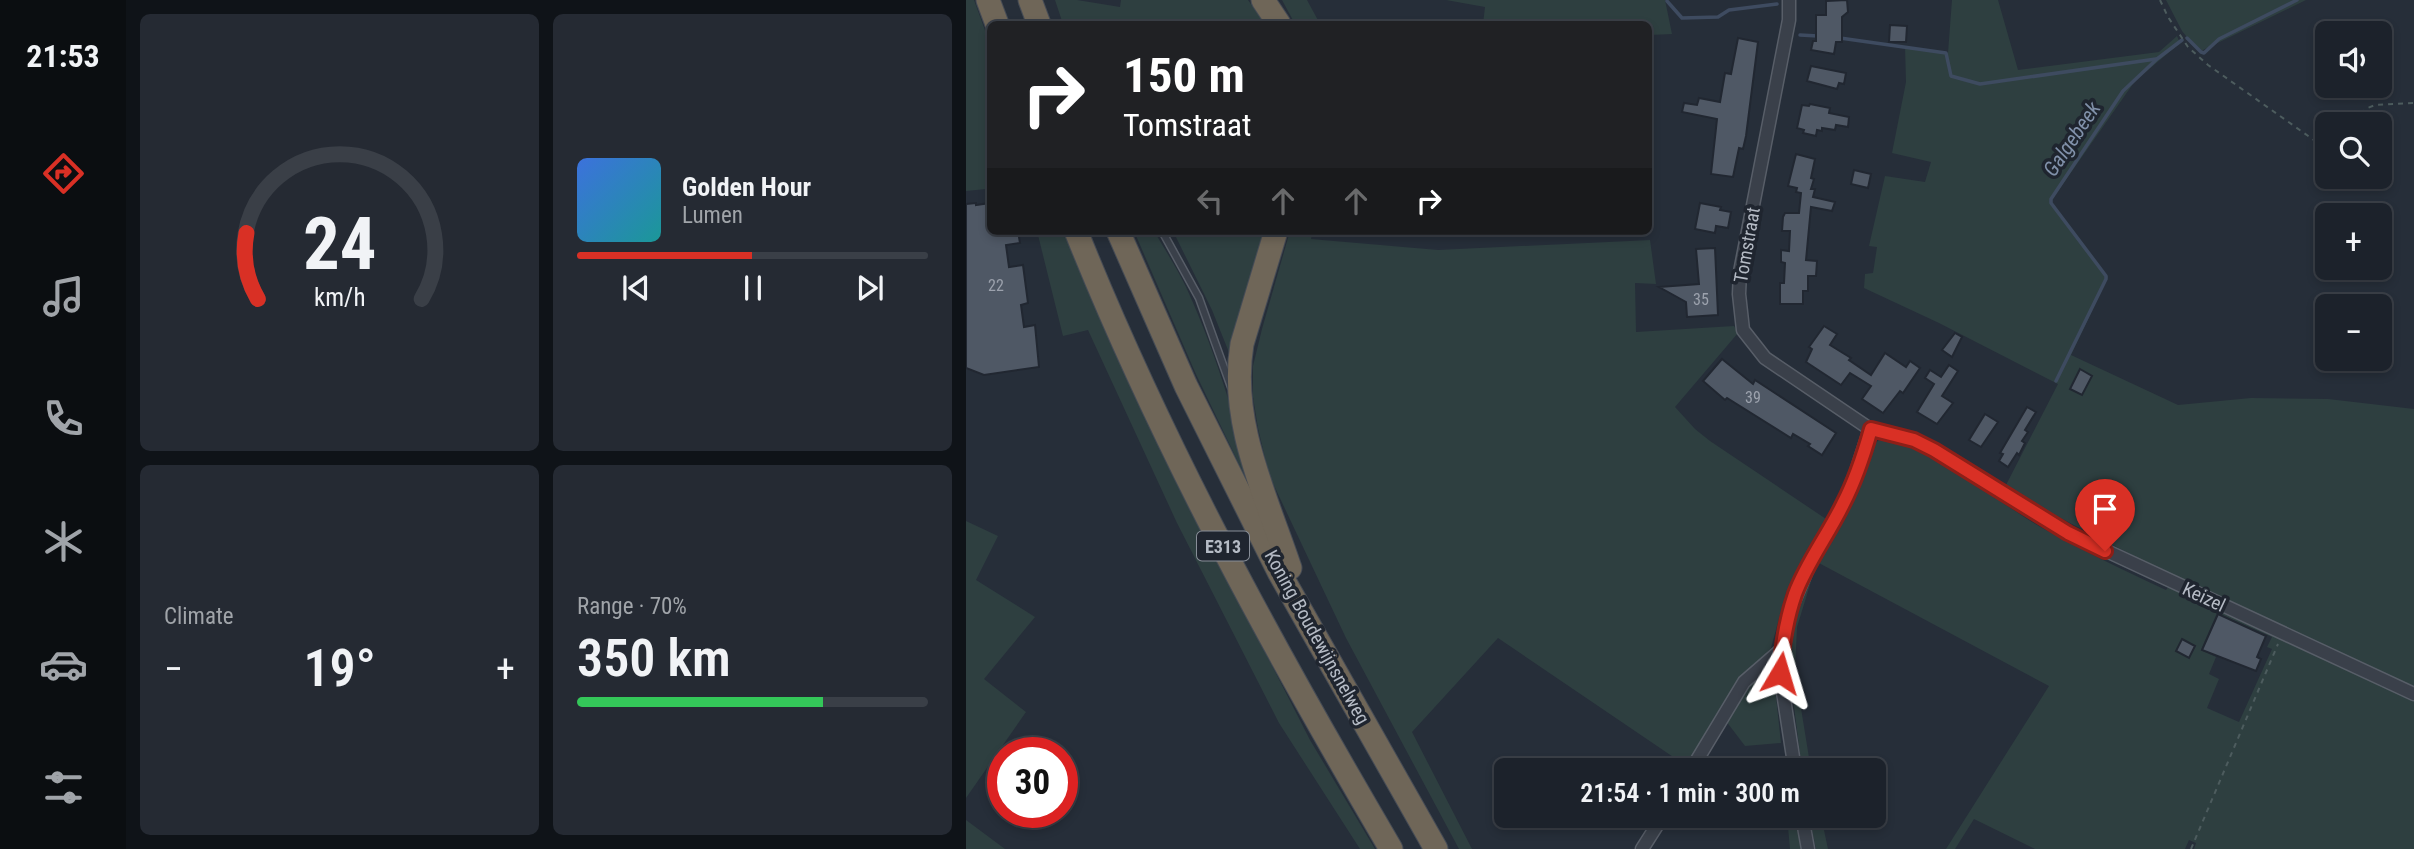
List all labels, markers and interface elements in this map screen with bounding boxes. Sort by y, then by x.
map controls [2315,21,2392,371]
button: sound [2315,21,2392,98]
text: 21:53 [26,37,100,75]
text: 150 m [1123,47,1245,104]
icon: right [1008,49,1099,140]
water label: Galgebeek [2038,97,2106,181]
text: Tomstraat [1123,106,1252,144]
button: search [2315,112,2392,189]
icon: directions [39,149,88,198]
text: Golden Hour [682,172,811,202]
icon: left [1191,182,1229,220]
icon: ahead [1264,182,1302,220]
icon: ahead [1337,182,1375,220]
icon: right [1410,182,1448,220]
text: 24 [303,201,376,287]
text: Lumen [682,202,743,229]
button: + [2315,203,2392,280]
street label: Tomstraat [1729,205,1765,285]
icon: previous [617,269,655,307]
icon: pause [734,269,772,307]
icon: next [851,269,889,307]
icon: music [39,272,88,321]
house number: 22 [988,276,1004,295]
text: km/h [314,283,365,312]
house number: 35 [1693,290,1709,309]
button: − [2315,294,2392,371]
house number: 39 [1745,388,1761,407]
icon: phone [39,394,88,443]
pin [2075,479,2135,551]
icon: arrive [2086,490,2124,528]
icon: climate [39,517,88,566]
road number: E313 [1197,532,1249,560]
street label: Koning Boudewijnsnelweg [1260,546,1374,728]
street label: Keizel [2179,577,2229,617]
text: Range · 70% [577,593,687,620]
text: Climate [164,603,234,630]
text: 350 km [577,628,731,689]
position arrow [1743,636,1817,710]
text: 19° [303,638,376,699]
icon: car [39,640,88,689]
text: − [164,647,183,691]
text: + [496,647,515,691]
speed limit sign: 30 [987,737,1078,828]
icon: filters [39,763,88,812]
text: 21:54 · 1 min · 300 m [1580,778,1800,808]

